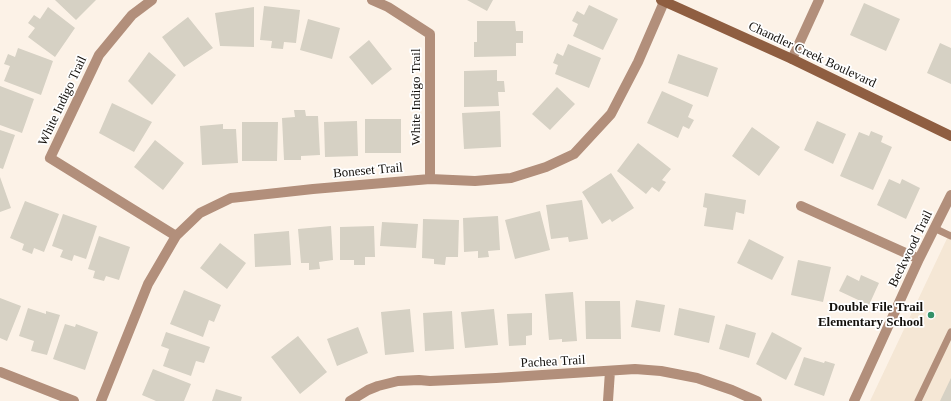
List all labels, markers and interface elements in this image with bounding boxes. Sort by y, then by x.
street label: Chandler Creek Boulevard [746,18,878,92]
street label: White Indigo Trail [409,48,425,146]
street label: White Indigo Trail [35,54,91,148]
street label: Boneset Trail [332,160,404,182]
street label: Beckwood Trail [886,208,936,290]
place label: Double File Trail Elementary School [818,300,923,331]
marker: Double File Trail Elementary School [926,310,936,320]
street label: Pachea Trail [520,353,586,371]

